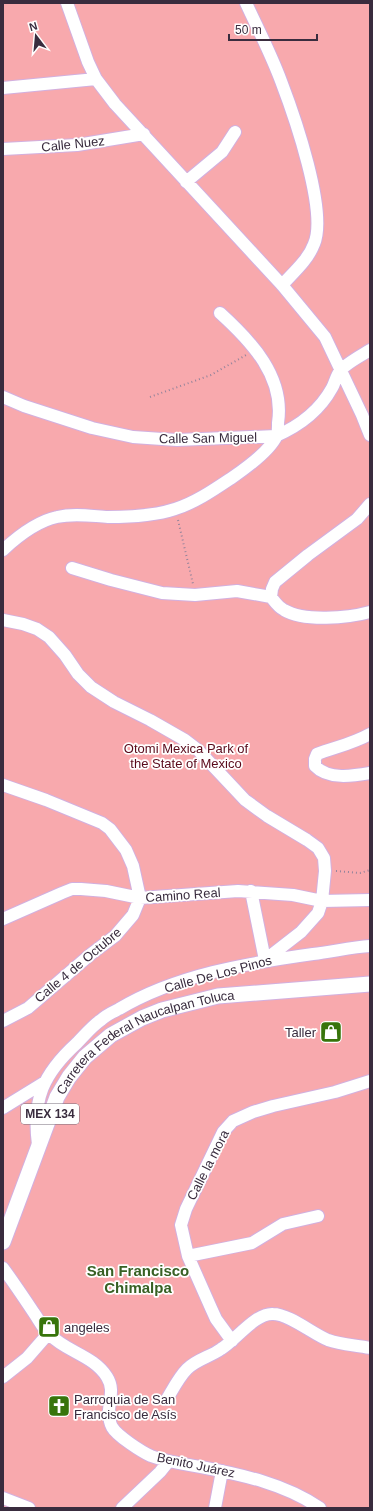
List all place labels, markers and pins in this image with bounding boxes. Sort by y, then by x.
shop icon: Taller [318,1019,344,1045]
place label: Taller [285,1025,317,1040]
shop icon: angeles [36,1314,62,1340]
place label: angeles [64,1320,110,1335]
place label: Parroquia de San Francisco de Asís [74,1392,177,1422]
church icon: Parroquia de San Francisco de Asís [46,1393,72,1419]

